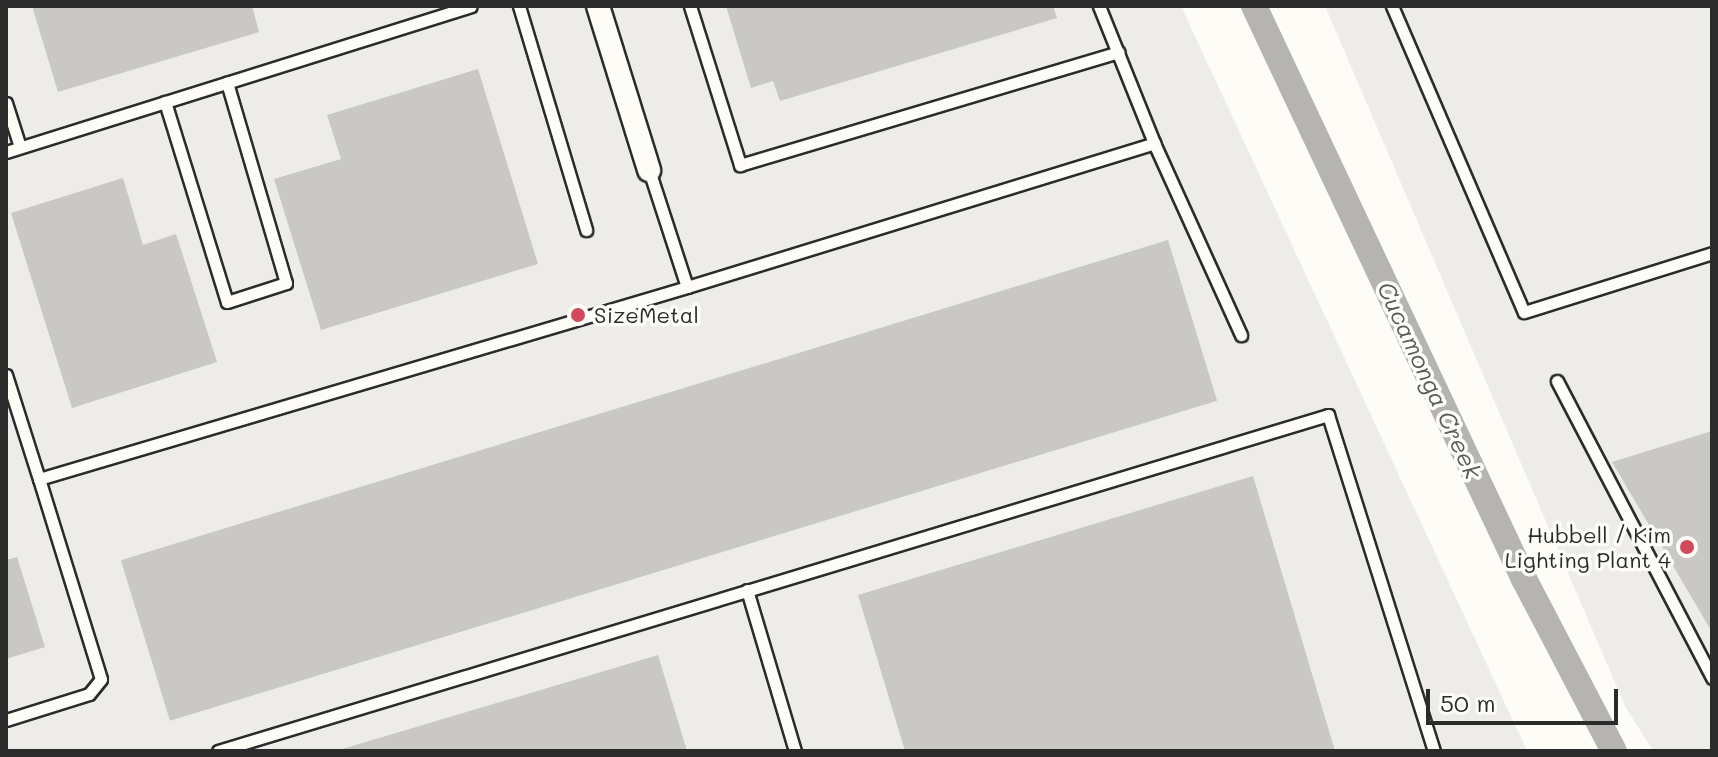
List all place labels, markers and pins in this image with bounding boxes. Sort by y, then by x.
place label: SizeMetal [594,302,699,328]
marker: SizeMetal [569,306,587,324]
place label: Hubbell / Kim Lighting Plant 4 [1505,521,1671,572]
marker: Hubbell / Kim Lighting Plant 4 [1678,538,1696,556]

